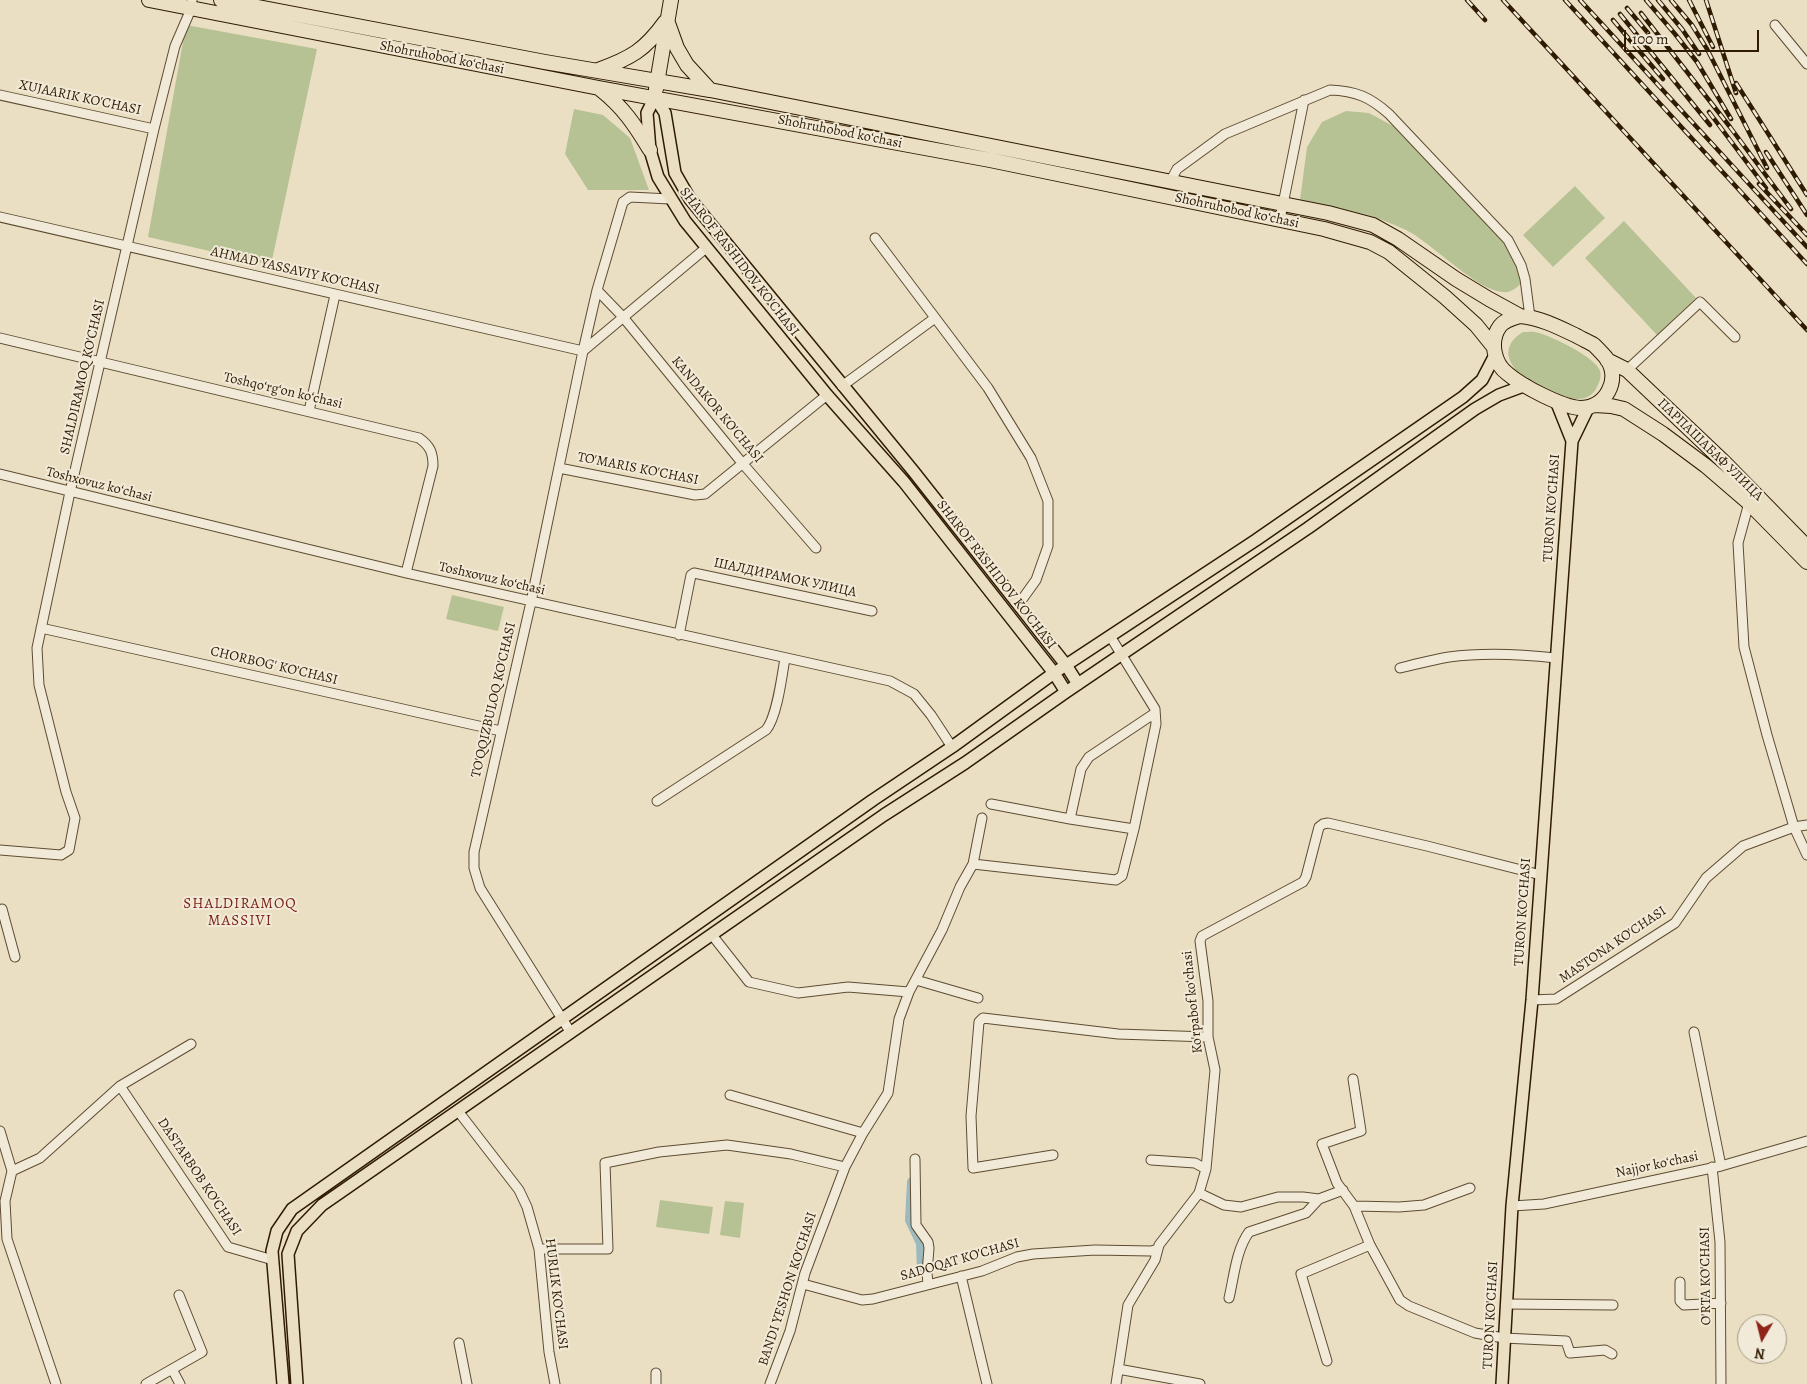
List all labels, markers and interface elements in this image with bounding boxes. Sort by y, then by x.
scale bar [1627,20,1762,52]
text: 100 m [1632,29,1669,49]
street label: Shohruhobod koʻchasi [378,38,506,78]
street label: XUJAARIK KO'CHASI [17,77,143,119]
street label: Shohruhobod koʻchasi [776,112,904,152]
street label: SHAROF RASHIDOV KO'CHASI [676,184,802,340]
street label: Shohruhobod koʻchasi [1173,190,1301,232]
street label: AHMAD YASSAVIY KO'CHASI [209,243,381,299]
street label: SHALDIRAMOQ KO'CHASI [57,298,109,456]
street label: KANDAKOR KO'CHASI [667,353,767,467]
street label: Toshqoʻrgʻon koʻchasi [222,369,344,413]
street label: ПАРПАШАБАФ УЛИЦА [1654,395,1766,505]
street label: TO'MARIS KO'CHASI [576,449,700,489]
street label: TURON KO'CHASI [1540,453,1564,563]
street label: Toshxovuz koʻchasi [44,464,154,506]
street label: SHAROF RASHIDOV KO'CHASI [933,497,1059,653]
street label: ШАЛДИРАМОК УЛИЦА [712,555,858,601]
street label: Toshxovuz koʻchasi [437,559,547,599]
street label: TO'QQIZBULOQ KO'CHASI [468,621,520,779]
street label: CHORBOG' KO'CHASI [209,643,339,689]
street label: TURON KO'CHASI [1511,857,1535,967]
district label: SHALDIRAMOQ MASSIVI [182,895,298,930]
street label: MASTONA KO'CHASI [1556,903,1670,987]
street label: Ko'rpabof koʻchasi [1179,950,1207,1054]
street label: DASTARBOB KO'CHASI [153,1115,245,1239]
street label: Najjor koʻchasi [1614,1148,1700,1182]
street label: BANDI YESHON KO'CHASI [755,1210,821,1368]
street label: O'RTA KO'CHASI [1697,1227,1715,1325]
street label: SADOQAT KO'CHASI [899,1235,1021,1285]
street label: HURLIK KO'CHASI [541,1237,571,1351]
street label: TURON KO'CHASI [1480,1261,1502,1369]
north arrow [1737,1314,1787,1364]
text: N [1754,1343,1766,1363]

